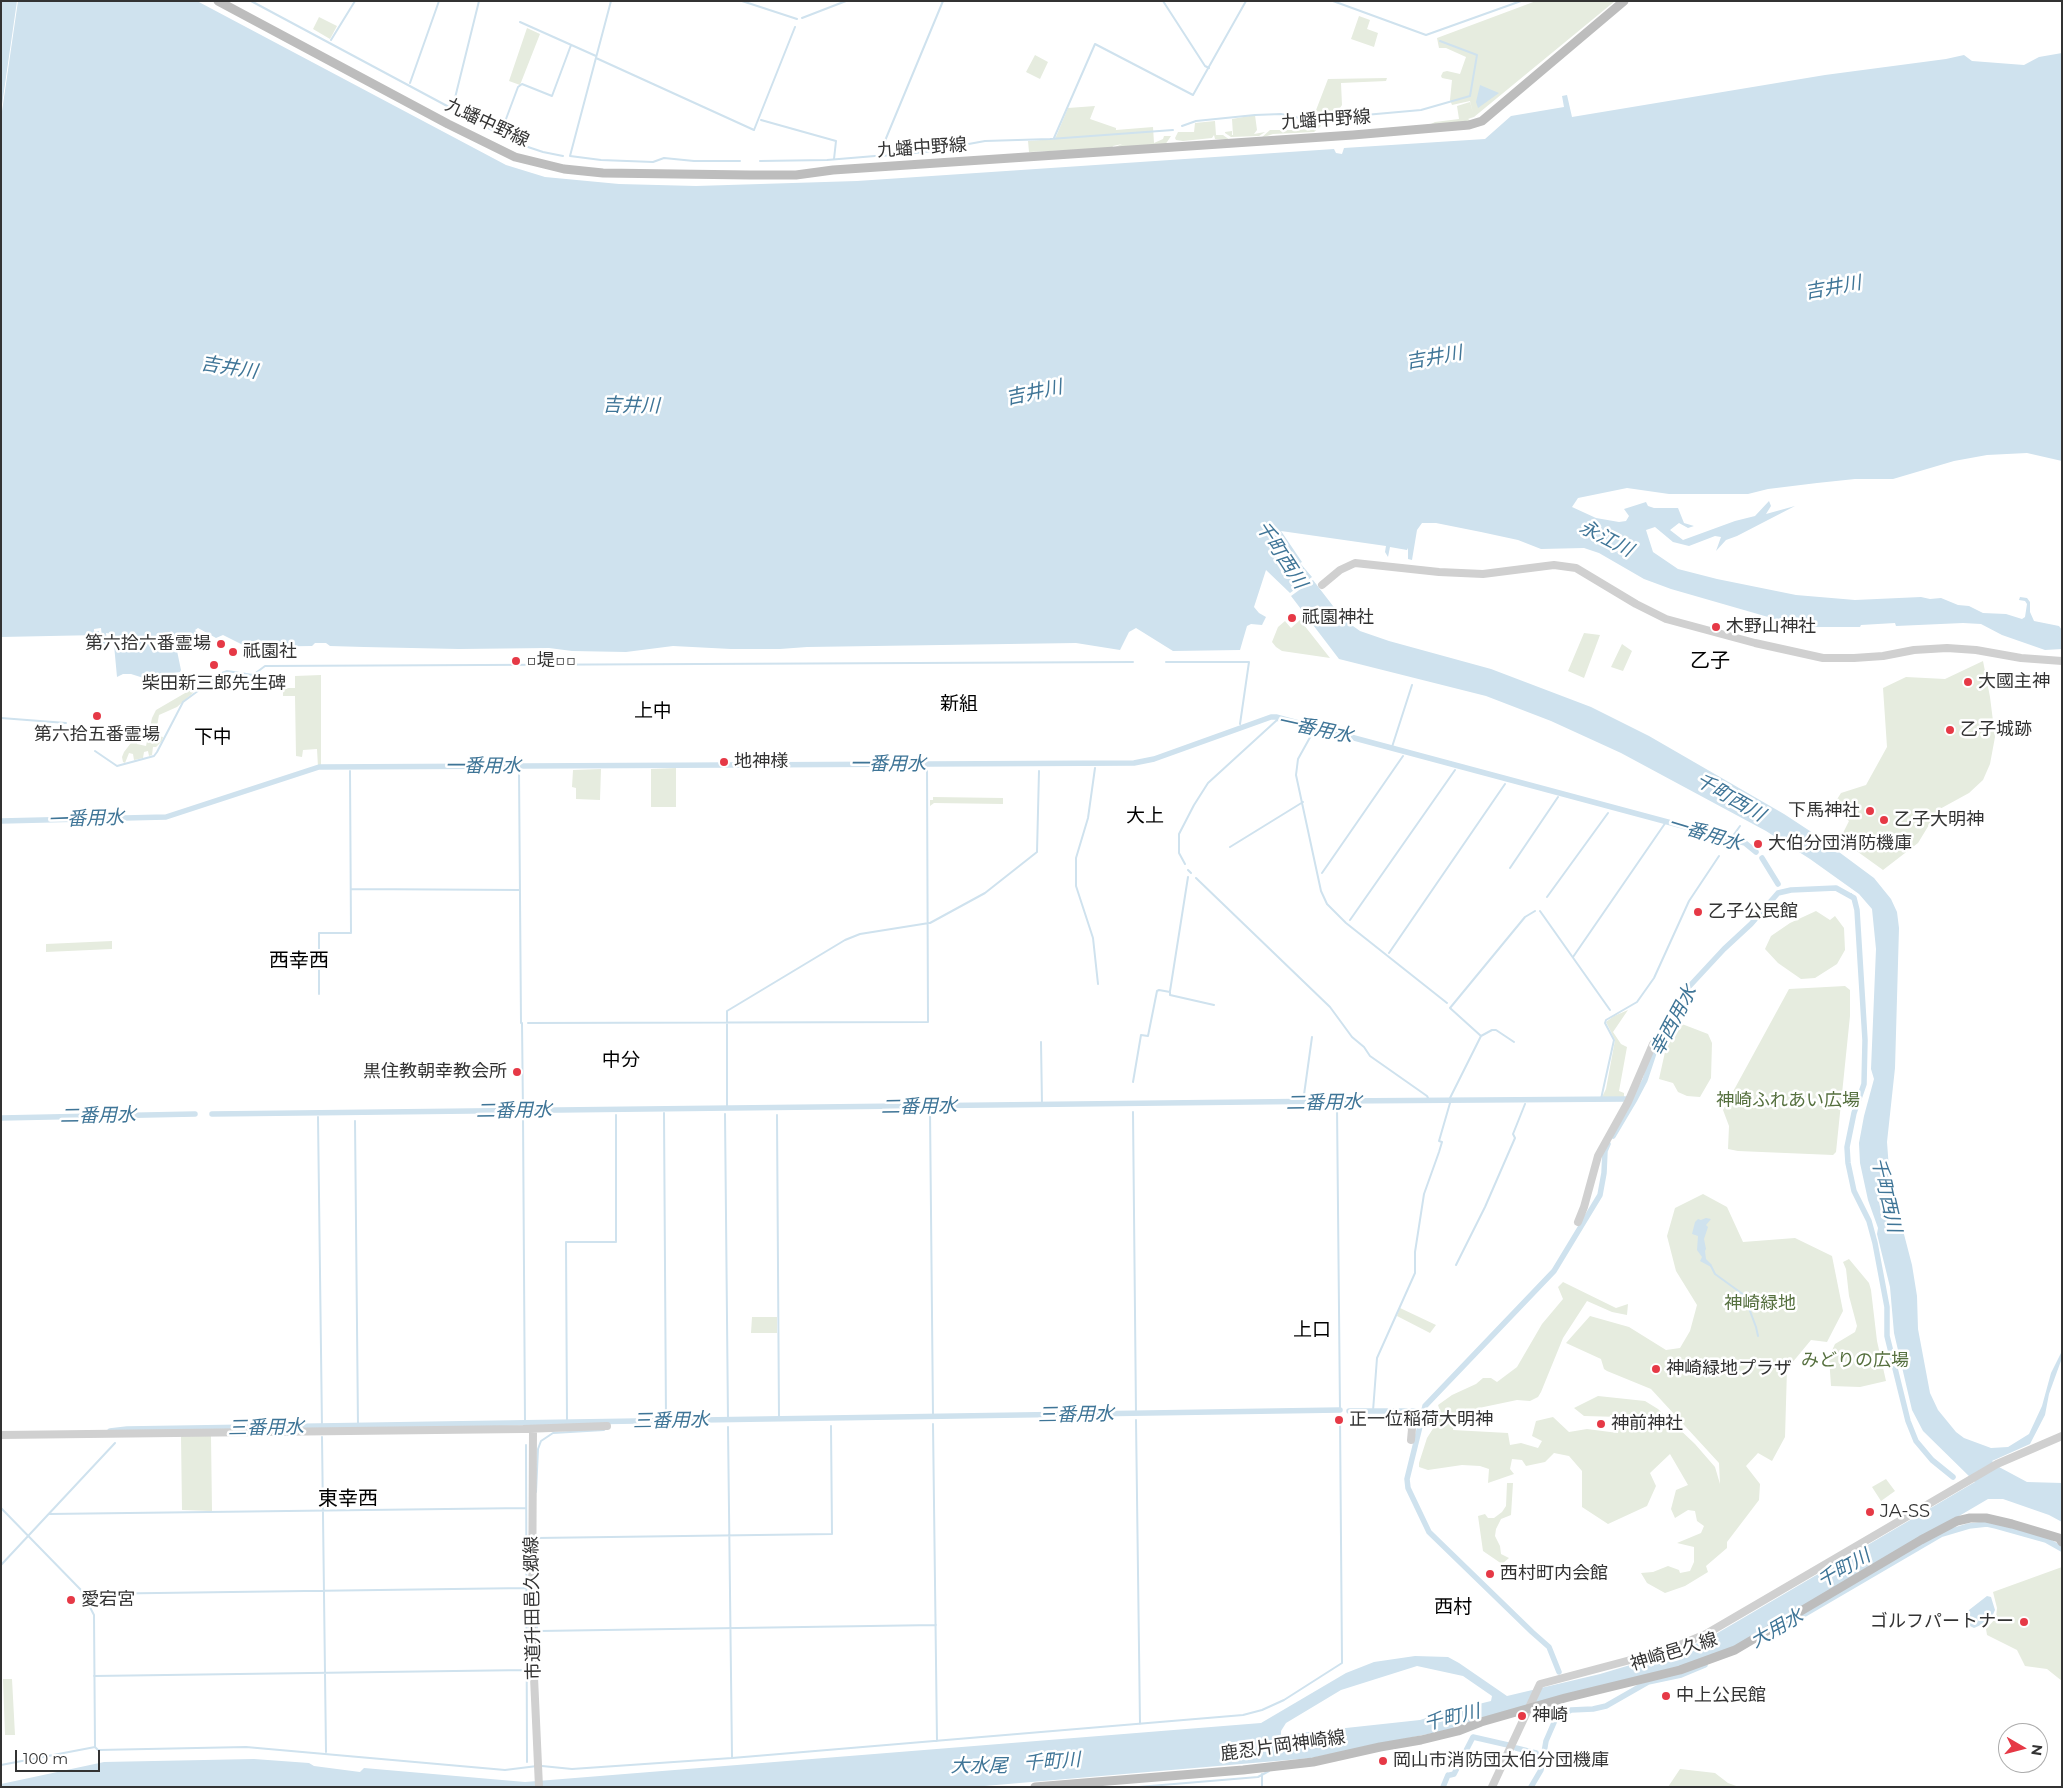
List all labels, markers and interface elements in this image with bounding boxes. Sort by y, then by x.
street label: 九蟠中野線 [442,94,532,152]
street label: 九蟠中野線 [1280,106,1372,134]
street label: 九蟠中野線 [876,134,968,162]
water label: 吉井川 [1803,272,1863,304]
water label: 吉井川 [1404,342,1464,374]
water label: 吉井川 [199,352,259,384]
water label: 吉井川 [1004,376,1064,410]
water label: 吉井川 [602,394,660,418]
water label: 永江川 [1575,516,1637,562]
water label: 千町西川 [1251,517,1311,593]
place label: 祇園神社 [1302,607,1374,629]
marker: 祇園神社 [1286,612,1298,624]
place label: 木野山神社 [1726,616,1816,638]
marker: 木野山神社 [1710,621,1722,633]
place label: 第六拾六番霊場 [85,633,211,655]
marker: 第六拾六番霊場 [215,638,227,650]
place label: 祇園社 [243,641,297,663]
marker: 祇園社 [227,646,239,658]
district label: 乙子 [1690,649,1730,673]
place label: □堤□□ [526,650,576,672]
marker: □堤□□ [510,655,522,667]
marker: 柴田新三郎先生碑 [208,659,220,671]
place label: 大國主神 [1978,671,2050,693]
place label: 柴田新三郎先生碑 [142,673,286,695]
marker: 大國主神 [1962,676,1974,688]
district label: 新組 [940,693,978,715]
district label: 上中 [634,700,672,722]
marker: 第六拾五番霊場 [91,710,103,722]
water label: 一番用水 [1275,710,1355,748]
place label: 乙子城跡 [1960,719,2032,741]
place label: 第六拾五番霊場 [34,724,160,746]
marker: 乙子城跡 [1944,724,1956,736]
district label: 下中 [194,726,232,748]
place label: 地神様 [734,751,788,773]
water label: 一番用水 [850,753,926,775]
water label: 一番用水 [445,755,521,777]
marker: 地神様 [718,756,730,768]
water label: 千町西川 [1691,769,1769,827]
place label: 下馬神社 [1788,800,1860,822]
district label: 大上 [1126,805,1164,827]
marker: 下馬神社 [1864,805,1876,817]
water label: 一番用水 [48,806,124,832]
place label: 乙子大明神 [1894,809,1984,831]
water label: 一番用水 [1665,812,1745,856]
marker: 乙子大明神 [1878,814,1890,826]
place label: 大伯分団消防機庫 [1768,833,1912,855]
marker: 大伯分団消防機庫 [1752,838,1764,850]
place label: 乙子公民館 [1708,901,1798,923]
marker: 乙子公民館 [1692,906,1704,918]
district label: 西幸西 [269,949,329,973]
water label: 幸西用水 [1646,982,1702,1060]
district label: 中分 [602,1049,640,1071]
place label: 黒住教朝幸教会所 [363,1061,507,1083]
marker: 黒住教朝幸教会所 [511,1066,523,1078]
park label: 神崎ふれあい広場 [1716,1090,1860,1112]
water label: 二番用水 [1286,1091,1362,1115]
water label: 二番用水 [881,1095,957,1119]
water label: 二番用水 [476,1099,552,1123]
water label: 二番用水 [60,1104,136,1128]
water label: 千町西川 [1866,1155,1906,1235]
park label: 神崎緑地 [1724,1293,1796,1315]
district label: 上口 [1293,1319,1331,1341]
park label: みどりの広場 [1801,1350,1909,1372]
place label: 神崎緑地プラザ [1666,1358,1792,1380]
marker: 神崎緑地プラザ [1650,1363,1662,1375]
water label: 三番用水 [1038,1403,1114,1427]
water label: 三番用水 [633,1409,709,1433]
place label: 正一位稲荷大明神 [1349,1409,1493,1431]
place label: 神前神社 [1611,1413,1683,1435]
marker: 正一位稲荷大明神 [1333,1414,1345,1426]
water label: 三番用水 [228,1416,304,1440]
marker: 神前神社 [1595,1418,1607,1430]
district label: 東幸西 [318,1487,378,1511]
place label: JA-SS [1880,1501,1930,1523]
marker: JA-SS [1864,1506,1876,1518]
street label: 市道升田邑久郷線 [521,1536,545,1680]
water label: 千町川 [1814,1545,1874,1593]
place label: 西村町内会館 [1500,1563,1608,1585]
marker: 西村町内会館 [1484,1568,1496,1580]
place label: 愛宕宮 [81,1589,135,1611]
marker: 愛宕宮 [65,1594,77,1606]
district label: 西村 [1434,1596,1472,1618]
water label: 大用水 [1747,1605,1807,1653]
place label: ゴルフパートナー [1870,1611,2014,1633]
marker: ゴルフパートナー [2018,1616,2030,1628]
street label: 神崎邑久線 [1628,1629,1720,1675]
place label: 中上公民館 [1676,1685,1766,1707]
marker: 中上公民館 [1660,1690,1672,1702]
water label: 千町川 [1422,1700,1482,1736]
place label: 神崎 [1532,1705,1568,1727]
marker: 神崎 [1516,1710,1528,1722]
north arrow [1998,1723,2048,1773]
street label: 鹿忍片岡神崎線 [1219,1727,1347,1765]
scale bar [18,1740,102,1772]
text: N [2027,1743,2047,1757]
text: 100 m [23,1749,68,1768]
water label: 千町川 [1023,1749,1081,1775]
place label: 岡山市消防団太伯分団機庫 [1393,1750,1609,1772]
water label: 大水尾 [951,1755,1007,1777]
marker: 岡山市消防団太伯分団機庫 [1377,1755,1389,1767]

